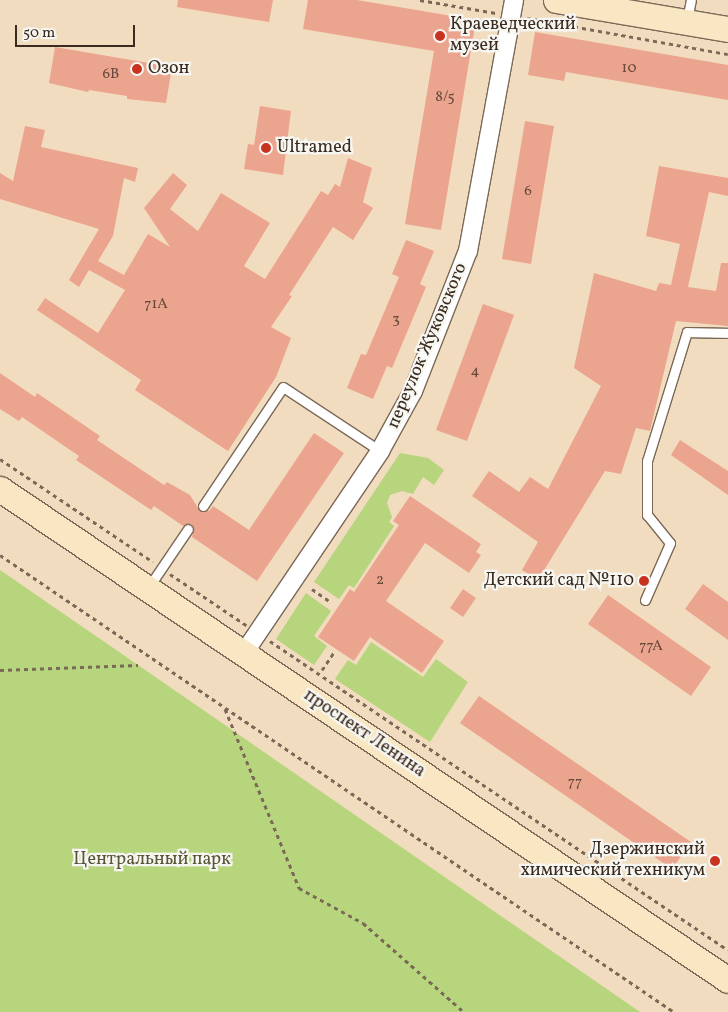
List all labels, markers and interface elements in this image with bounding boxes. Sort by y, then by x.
scale bar [18,15,138,47]
place label: Краеведческий музей [450,15,576,58]
text: 50 m [23,23,55,44]
marker: Краеведческий музей [434,30,446,42]
place label: Озон [148,58,189,80]
house number: 10 [622,60,636,78]
marker: Озон [130,62,144,76]
house number: 6В [103,66,119,84]
house number: 8/5 [435,89,455,107]
place label: Ultramed [277,137,352,159]
marker: Ultramed [259,141,273,155]
house number: 6 [524,183,532,201]
street label: переулок Жуковского [383,260,473,432]
house number: 71А [144,296,168,314]
house number: 3 [392,311,400,329]
house number: 4 [471,363,479,381]
place label: Детский сад №110 [484,570,634,592]
house number: 2 [376,572,384,590]
marker: Детский сад №110 [638,575,650,587]
house number: 77А [639,638,663,656]
street label: проспект Ленина [299,685,429,783]
house number: 77 [568,774,582,792]
place label: Дзержинский химический техникум [520,840,705,882]
park label: Центральный парк [73,849,231,871]
marker: Дзержинский химический техникум [709,855,721,867]

